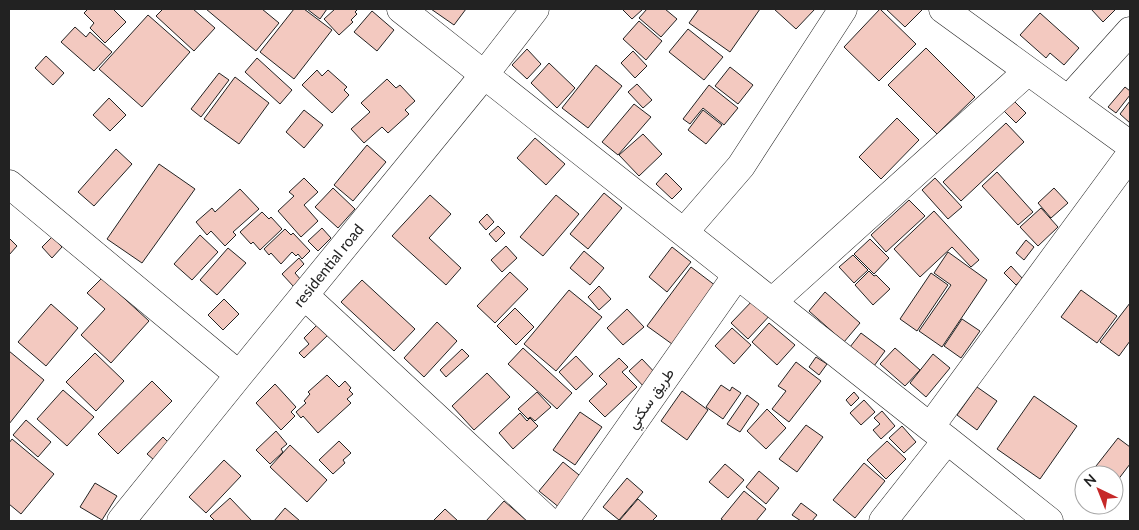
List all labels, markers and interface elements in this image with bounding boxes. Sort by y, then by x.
street label: residential road [289,220,367,310]
street label: طريق سكني [623,364,682,435]
north arrow [1074,465,1124,515]
text: N [1080,470,1100,490]

